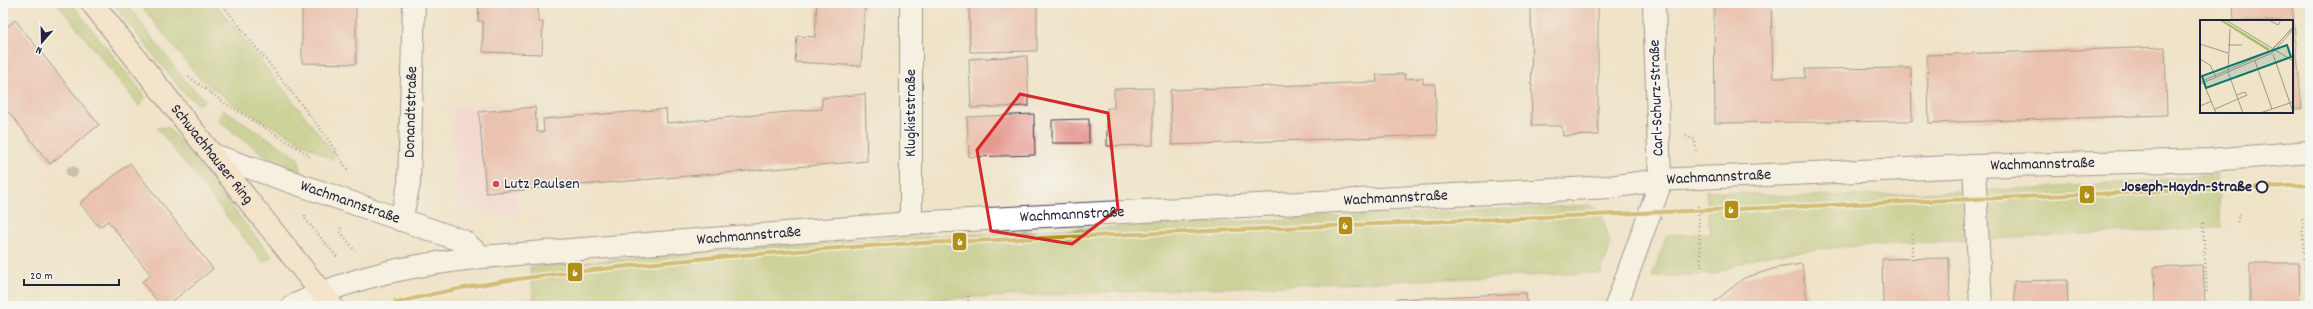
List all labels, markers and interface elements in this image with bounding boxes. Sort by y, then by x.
inset map [2200,20,2293,113]
north arrow [22,22,62,62]
street label: Carl-Schurz-Straße [1643,39,1671,157]
text: N [33,41,45,58]
street label: Donandtstraße [398,66,424,158]
street label: Klugkiststraße [900,69,923,157]
street label: Schwachhauser Ring [165,99,259,210]
street label: Wachmannstraße [1990,151,2095,177]
street label: Wachmannstraße [1666,163,1772,191]
place label: Lutz Paulsen [504,173,580,196]
street label: Wachmannstraße [297,174,403,230]
place label: Joseph-Haydn-Straße [2122,176,2252,199]
marker: Lutz Paulsen [491,179,501,189]
marker: Joseph-Haydn-Straße [2255,180,2269,194]
street label: Wachmannstraße [1343,184,1448,212]
line badge: 6 [2079,185,2095,204]
text: 6 [2084,188,2090,204]
line badge: 6 [1724,200,1739,219]
street label: Wachmannstraße [1019,201,1125,229]
text: 6 [1728,203,1734,219]
line badge: 6 [1338,216,1353,235]
text: 6 [1342,219,1348,235]
street label: Wachmannstraße [696,220,802,251]
line badge: 6 [952,232,967,251]
text: 6 [957,235,963,251]
scale bar [24,261,119,287]
line badge: 6 [567,262,583,282]
text: 6 [572,266,578,282]
text: 20 m [30,268,53,285]

